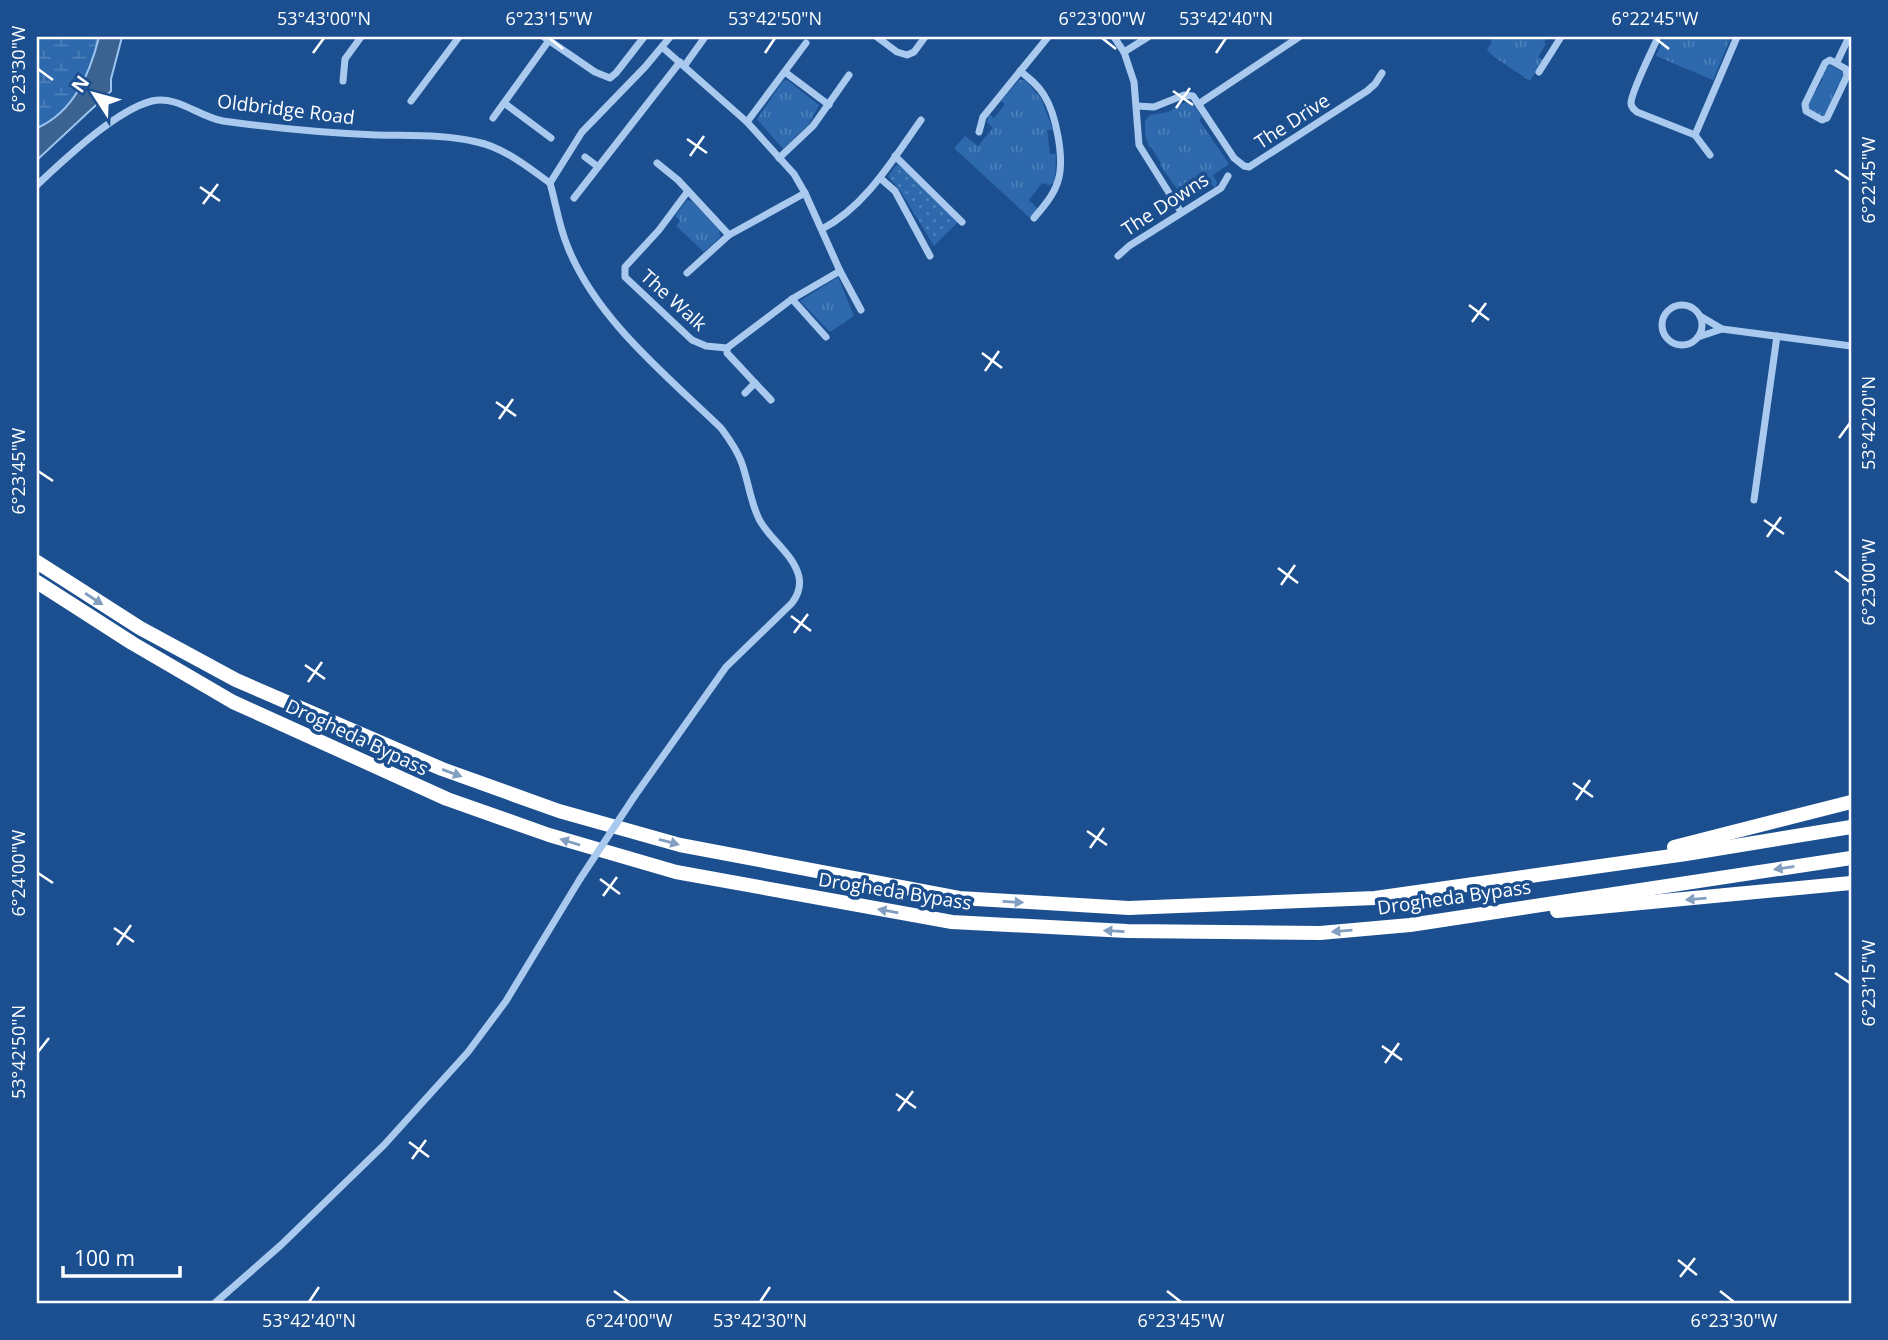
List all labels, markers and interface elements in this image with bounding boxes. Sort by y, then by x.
text: 53°43'00"N [277,6,371,30]
text: 6°23'15"W [506,6,593,30]
text: 53°42'50"N [728,6,822,30]
text: 6°23'00"W [1059,6,1146,30]
text: 53°42'40"N [1179,6,1273,30]
text: 6°22'45"W [1612,6,1699,30]
text: 6°23'30"W [6,25,30,112]
north arrow [60,60,130,130]
text: N [65,70,95,98]
street label: The Drive [1250,87,1334,155]
street label: Oldbridge Road [216,88,356,130]
text: 6°22'45"W [1856,136,1880,223]
street label: The Downs [1117,166,1213,242]
street label: The Walk [635,263,713,337]
text: 53°42'20"N [1856,376,1880,470]
text: 6°23'45"W [6,427,30,514]
text: 6°23'00"W [1856,538,1880,625]
one-way arrow [84,592,104,605]
street label: Drogheda Bypass [281,693,433,781]
one-way arrow [442,768,463,779]
text: 6°24'00"W [6,829,30,916]
one-way arrow [559,836,580,847]
one-way arrow [658,837,680,848]
one-way arrow [1773,863,1795,874]
street label: Drogheda Bypass [817,866,973,916]
street label: Drogheda Bypass [1376,873,1532,921]
one-way arrow [1685,893,1707,904]
one-way arrow [1003,896,1025,907]
one-way arrow [877,905,899,916]
one-way arrow [1103,925,1125,936]
one-way arrow [1330,926,1352,937]
text: 6°23'15"W [1856,939,1880,1026]
text: 53°42'50"N [6,1005,30,1099]
scale bar [63,1235,180,1279]
text: 100 m [74,1244,135,1272]
text: 53°42'40"N [262,1308,356,1332]
text: 6°24'00"W [586,1308,673,1332]
text: 53°42'30"N [713,1308,807,1332]
text: 6°23'45"W [1138,1308,1225,1332]
text: 6°23'30"W [1691,1308,1778,1332]

